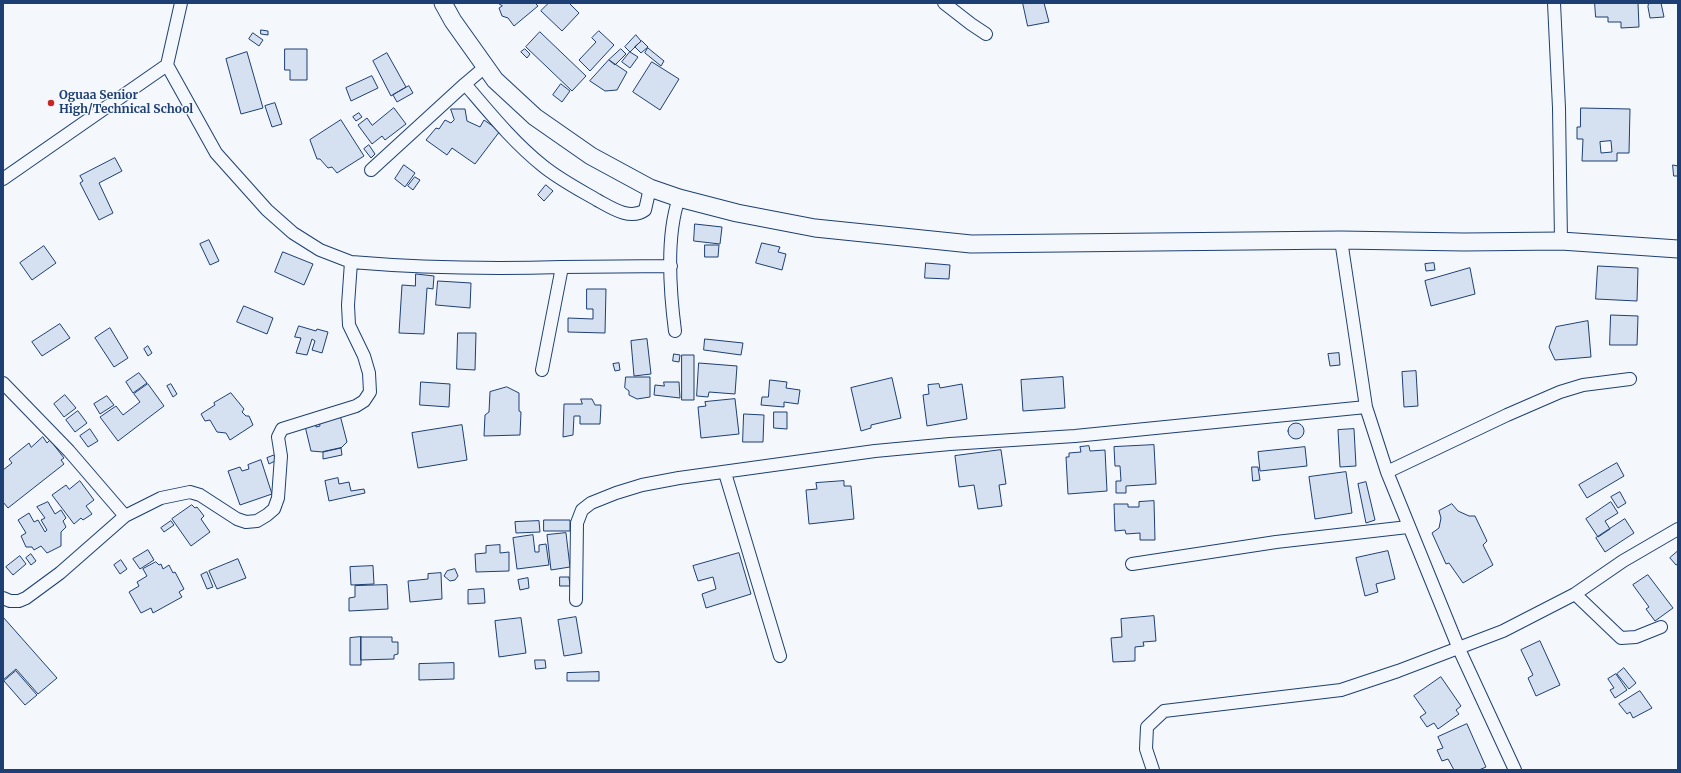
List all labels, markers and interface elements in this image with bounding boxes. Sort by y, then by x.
place label: Oguaa Senior High/Technical School [59,89,193,117]
marker: Oguaa Senior High/Technical School [46,98,56,108]

